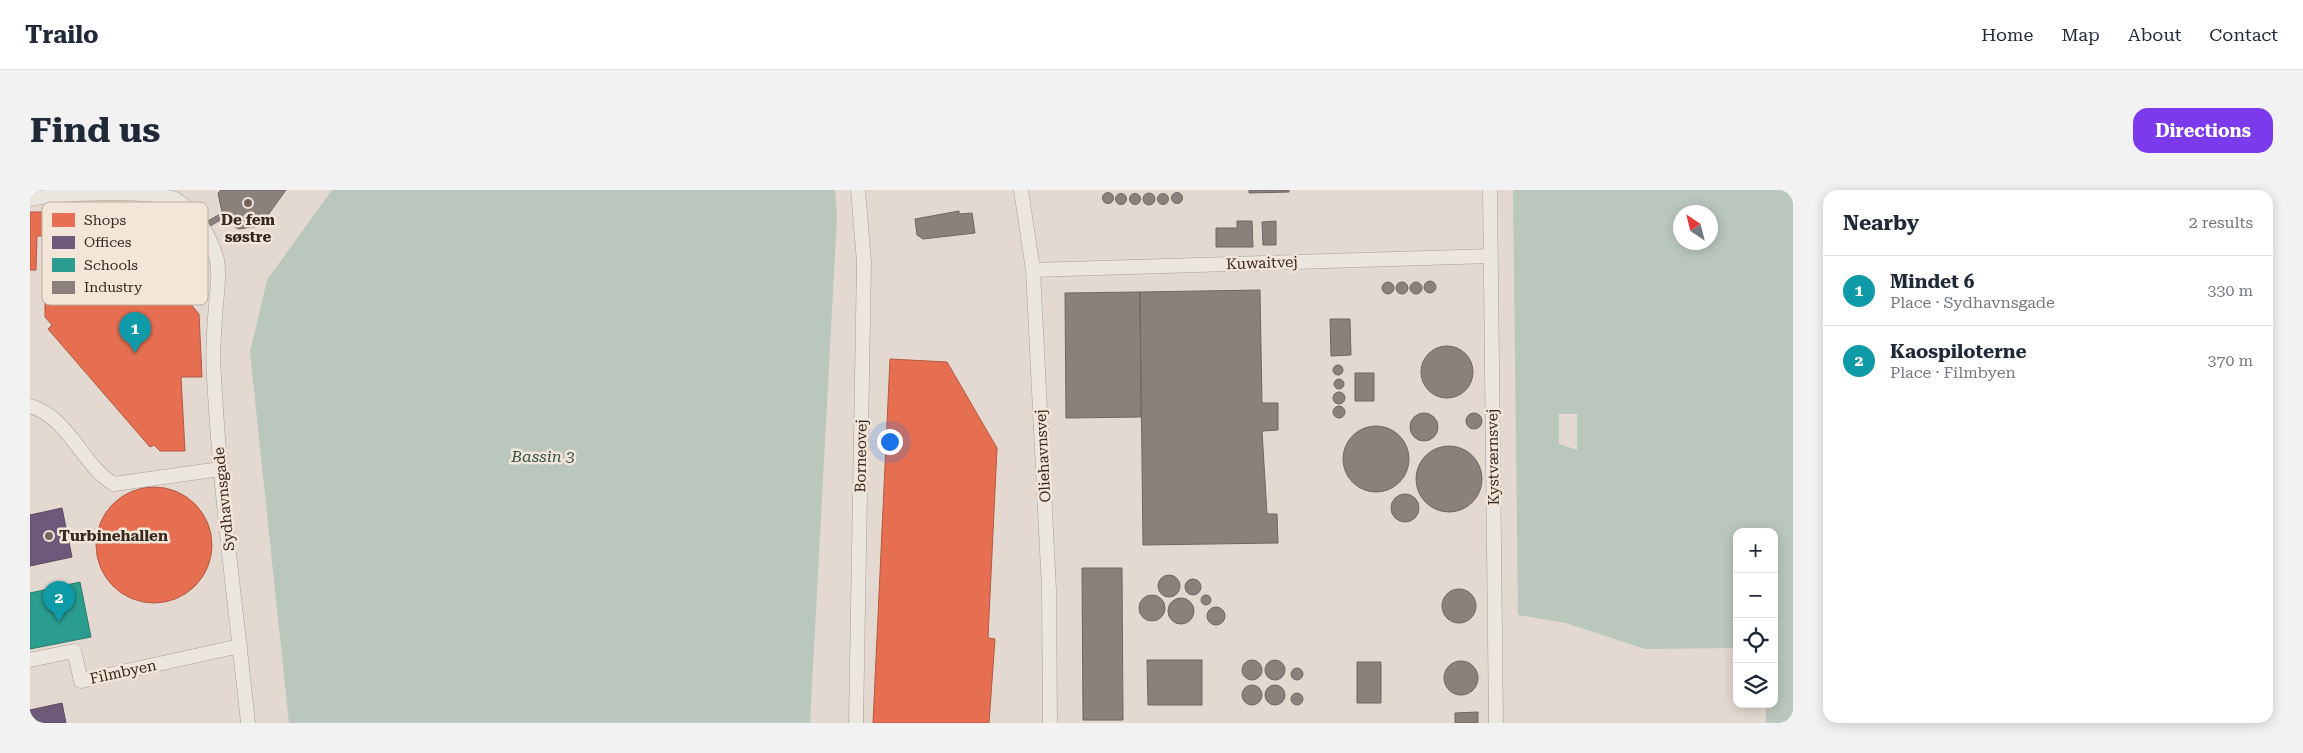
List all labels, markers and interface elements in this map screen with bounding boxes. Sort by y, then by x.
text: Trailo [25,21,99,49]
text: Home [1981,24,2033,45]
text: Map [2061,24,2100,45]
text: About [2128,24,2181,45]
text: Contact [2209,24,2278,45]
button: Directions [2133,108,2273,153]
text: Find us [30,110,160,151]
marker: De fem søstre [242,197,254,209]
legend [42,202,208,305]
north arrow [1673,205,1718,250]
place label: De fem søstre [221,211,276,246]
text: Nearby [1843,211,1919,235]
text: Shops [84,212,127,228]
text: 2 results [2189,213,2253,232]
text: Offices [84,234,132,250]
street label: Kuwaitvej [1226,253,1298,273]
text: Schools [84,257,138,273]
text: Mindet 6 [1890,270,1974,293]
text: Industry [84,279,143,295]
text: 1 [1855,281,1863,300]
text: 330 m [2207,281,2253,300]
text: Place · Sydhavnsgade [1890,293,2055,312]
pin: 1 [119,312,151,353]
text: Kaospiloterne [1890,340,2027,363]
text: 2 [1855,351,1863,370]
text: 370 m [2207,351,2253,370]
text: Place · Filmbyen [1890,363,2016,382]
street label: Oliehavnsvej [1032,409,1054,503]
street label: Kystværnsvej [1483,409,1503,505]
street label: Borneovej [851,419,871,493]
your location [877,429,903,455]
street label: Sydhavnsgade [210,446,238,552]
water label: Bassin 3 [510,447,575,466]
place label: Turbinehallen [59,527,168,545]
map controls [1733,528,1778,708]
button: + [1733,528,1778,573]
marker: Turbinehallen [43,530,55,542]
button: − [1733,573,1778,618]
pin: 2 [43,581,75,622]
button: locate [1733,618,1778,663]
street label: Filmbyen [88,656,158,688]
button: layers [1733,663,1778,708]

